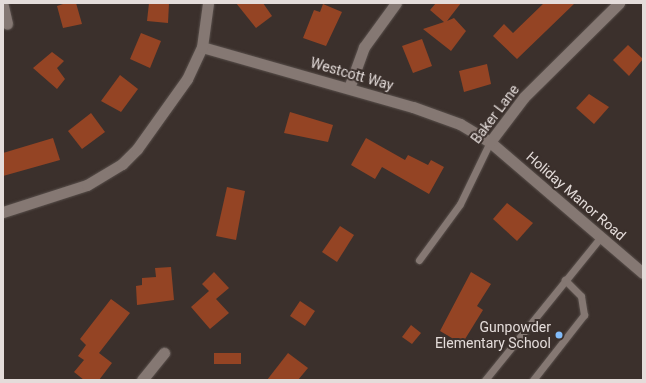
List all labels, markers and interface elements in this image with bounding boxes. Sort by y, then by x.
street label: Westcott Way [308,54,396,94]
street label: Baker Lane [467,81,523,147]
street label: Holiday Manor Road [523,148,629,244]
place label: Gunpowder Elementary School [435,319,551,352]
marker: Gunpowder Elementary School [554,330,564,340]

